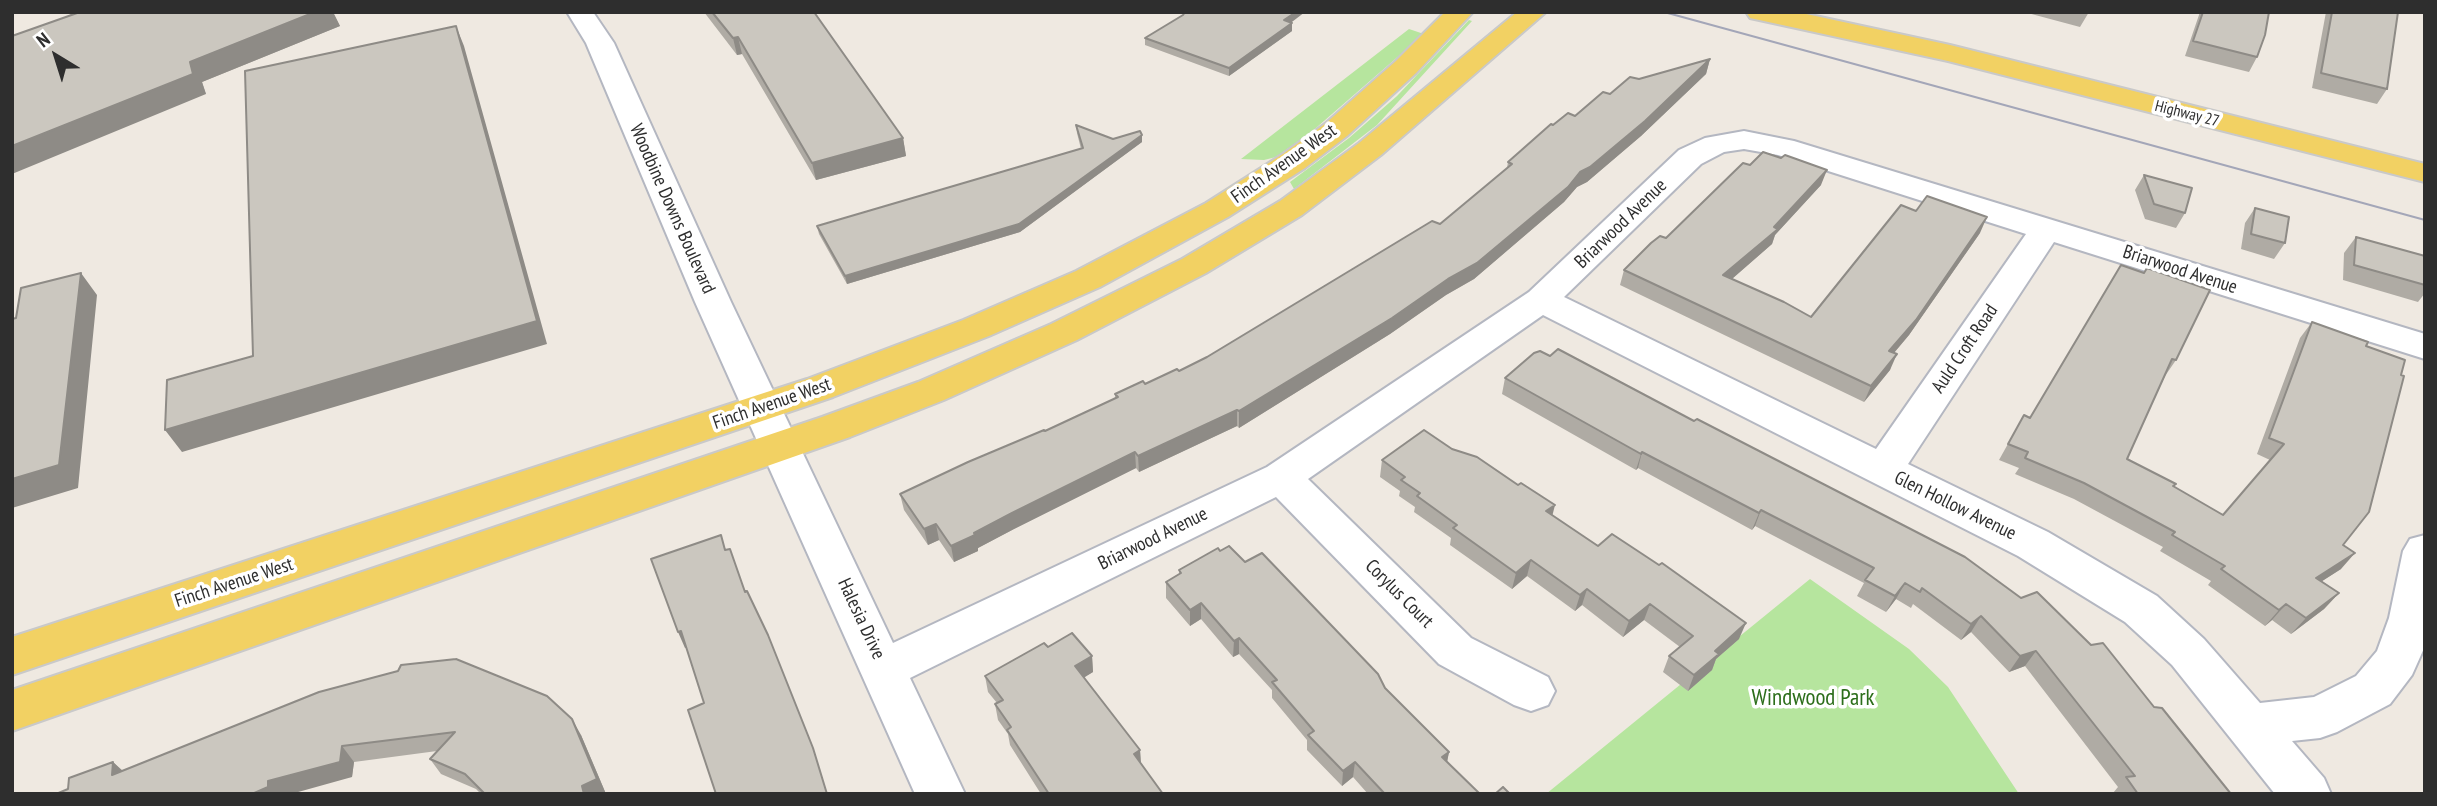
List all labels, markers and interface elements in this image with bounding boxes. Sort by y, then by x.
north arrow [21,21,91,91]
text: N [32,27,54,52]
street label: Highway 27 [2153,97,2221,131]
street label: Finch Avenue West [1227,119,1341,209]
street label: Woodbine Downs Boulevard [624,121,720,297]
street label: Briarwood Avenue [1570,175,1672,273]
street label: Briarwood Avenue [2120,241,2240,299]
street label: Auld Croft Road [1927,300,2003,398]
street label: Finch Avenue West [710,373,834,435]
street label: Glen Hollow Avenue [1890,467,2020,545]
street label: Briarwood Avenue [1095,503,1211,575]
street label: Finch Avenue West [172,553,296,613]
street label: Corylus Court [1360,555,1438,633]
street label: Halesia Drive [832,575,890,663]
park label: Windwood Park [1752,684,1874,712]

